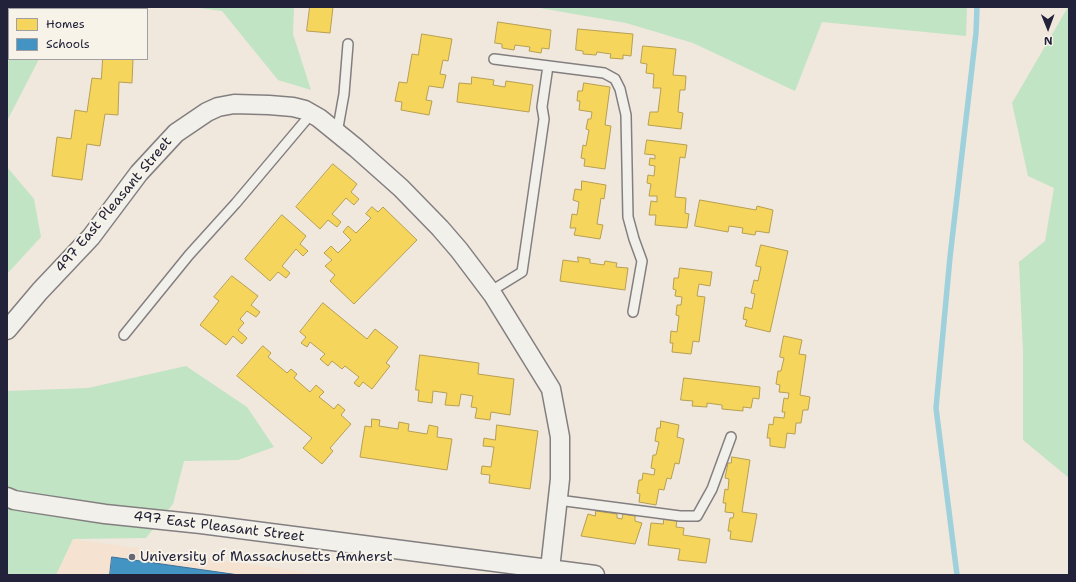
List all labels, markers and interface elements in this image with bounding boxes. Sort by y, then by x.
legend [8,8,148,60]
north arrow [1028,8,1068,48]
text: Homes [46,16,85,32]
text: N [1044,33,1053,48]
text: Schools [46,36,90,52]
street label: 497 East Pleasant Street [52,134,176,276]
street label: 497 East Pleasant Street [133,508,305,546]
place label: University of Massachusetts Amherst [140,549,393,565]
marker: University of Massachusetts Amherst [127,552,137,562]

